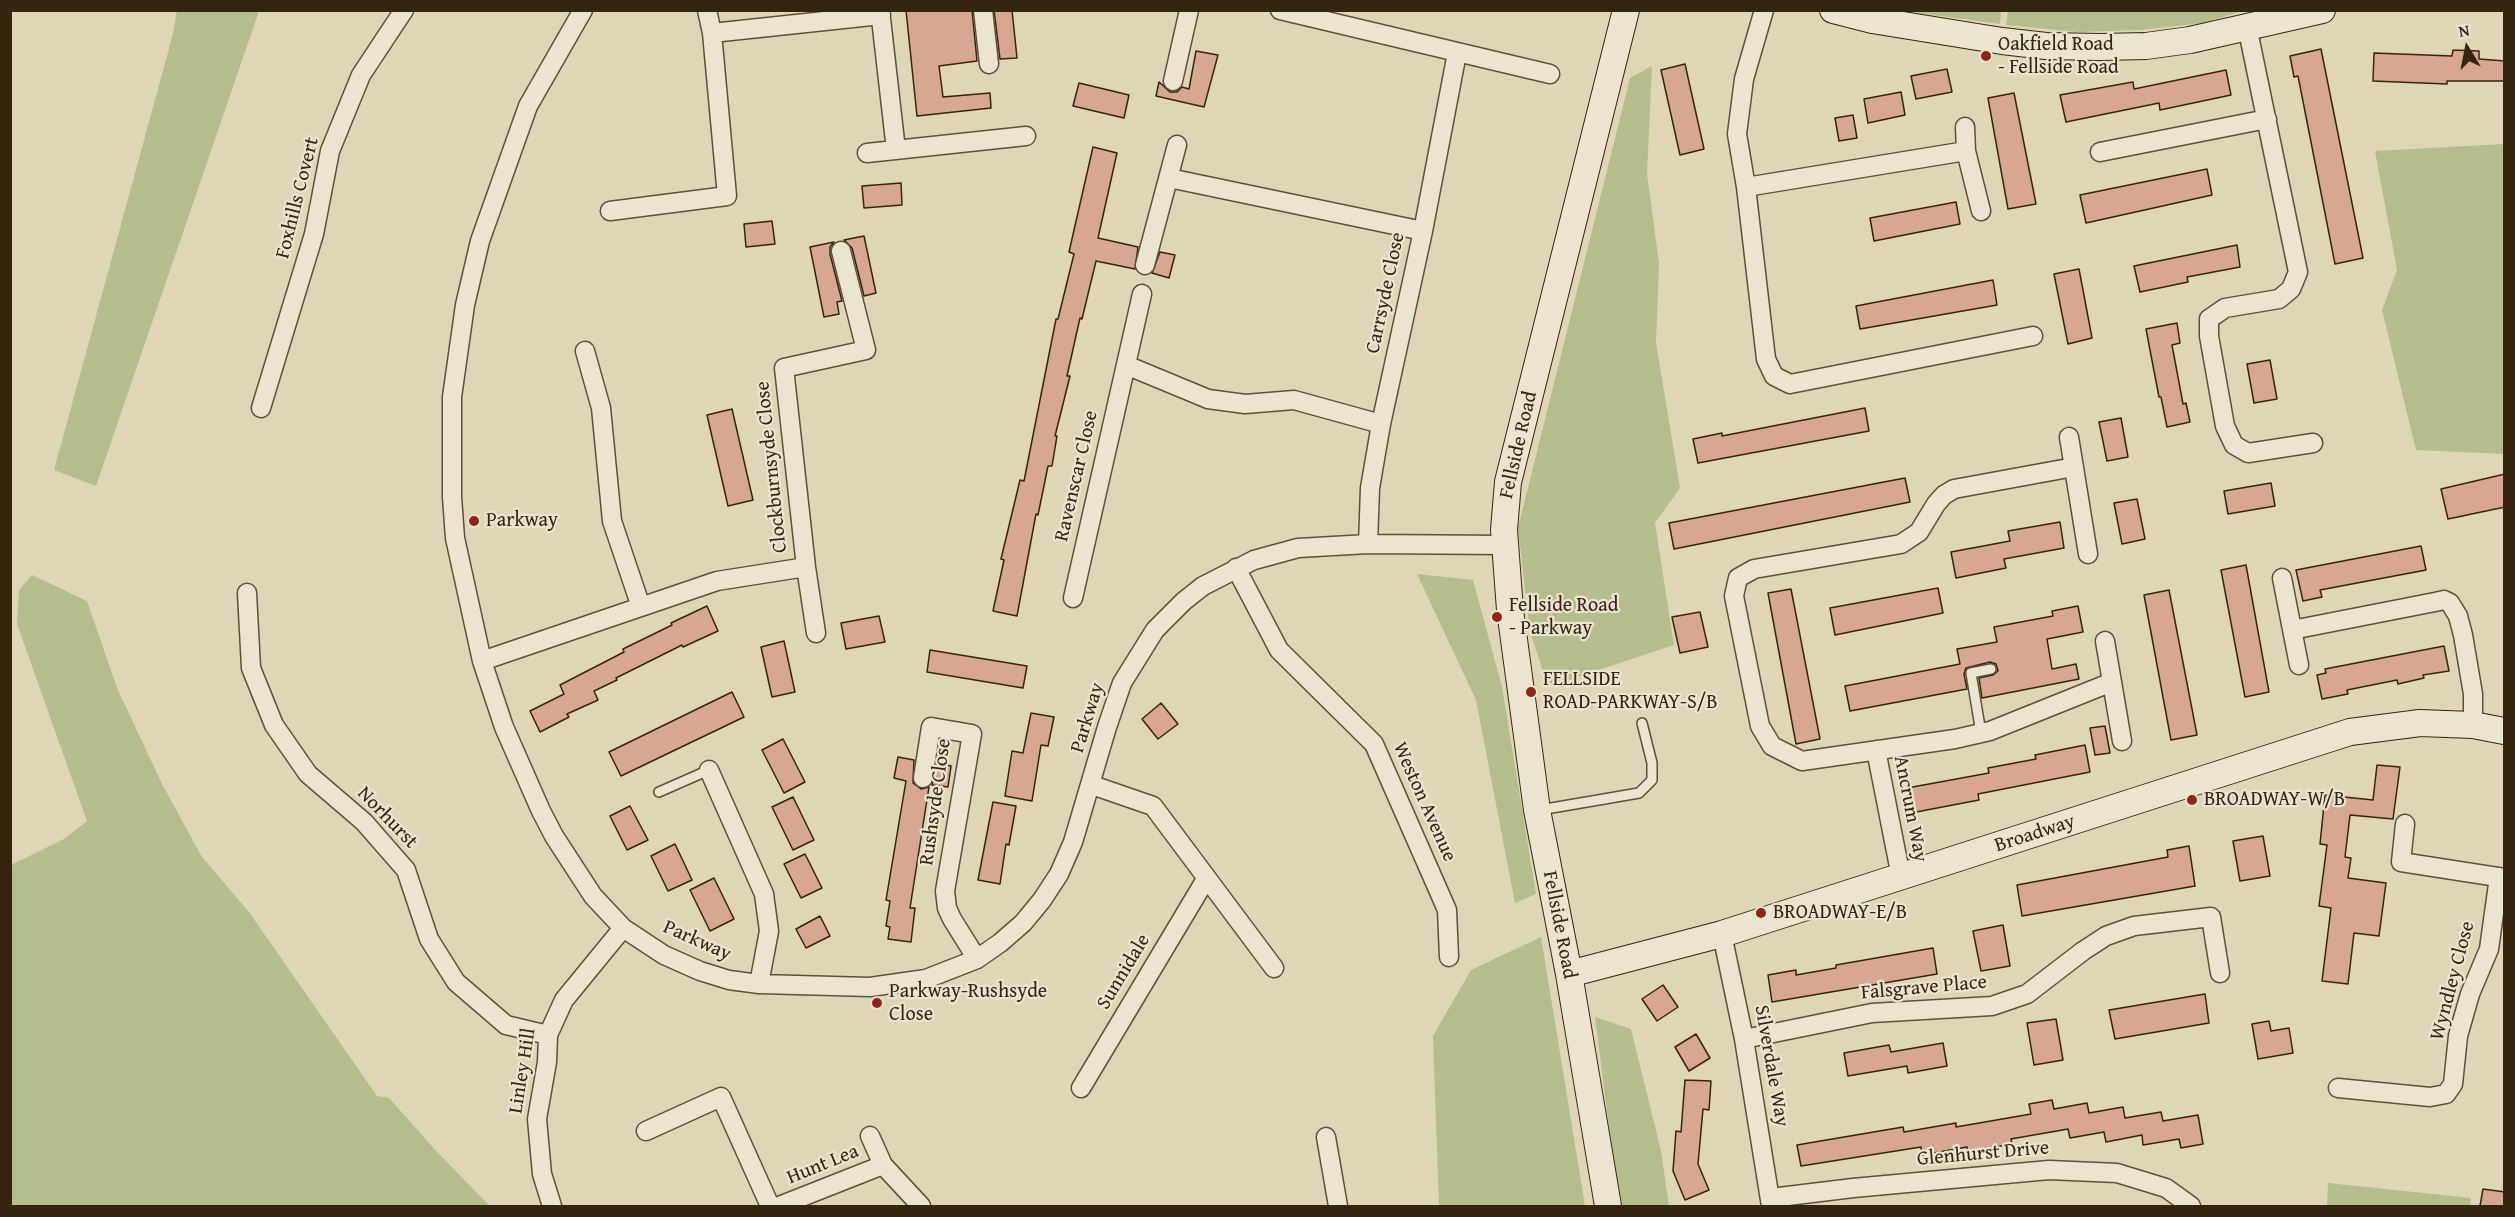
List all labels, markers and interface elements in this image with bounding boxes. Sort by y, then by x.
north arrow [2437,18,2497,78]
text: N [2457,18,2471,43]
place label: Oakfield Road - Fellside Road [1998,33,2119,80]
marker: Oakfield Road - Fellside Road [1979,49,1993,63]
street label: Foxhills Covert [271,135,325,261]
street label: Carrsyde Close [1361,230,1411,356]
street label: Clockburnsyde Close [751,380,793,554]
street label: Fellside Road [1495,389,1543,501]
street label: Ravenscar Close [1050,408,1104,544]
place label: Parkway [486,509,558,533]
marker: Parkway [467,514,481,528]
place label: Fellside Road - Parkway [1509,594,1618,641]
marker: Fellside Road - Parkway [1490,610,1504,624]
place label: FELLSIDE ROAD-PARKWAY-S/B [1543,668,1718,715]
street label: Parkway [1066,680,1110,756]
marker: FELLSIDE ROAD-PARKWAY-S/B [1524,685,1538,699]
street label: Rushsyde Close [915,737,957,867]
street label: Weston Avenue [1387,739,1461,865]
street label: Ancrum Way [1888,754,1932,864]
street label: Norhurst [352,782,422,854]
place label: BROADWAY-W/B [2204,788,2345,812]
marker: BROADWAY-W/B [2185,793,2199,807]
street label: Broadway [1992,810,2078,858]
street label: Fellside Road [1537,869,1581,981]
place label: BROADWAY-E/B [1773,901,1907,925]
marker: BROADWAY-E/B [1754,906,1768,920]
street label: Parkway [659,915,735,967]
street label: Wyndley Close [2426,919,2480,1043]
street label: Sunnidale [1092,930,1156,1014]
street label: Falsgrave Place [1860,971,1988,1005]
place label: Parkway-Rushsyde Close [889,980,1047,1027]
marker: Parkway-Rushsyde Close [870,996,884,1010]
street label: Silverdale Way [1748,1003,1794,1129]
street label: Linley Hill [504,1027,542,1115]
street label: Glenhurst Drive [1916,1136,2050,1172]
street label: Hunt Lea [784,1140,862,1190]

